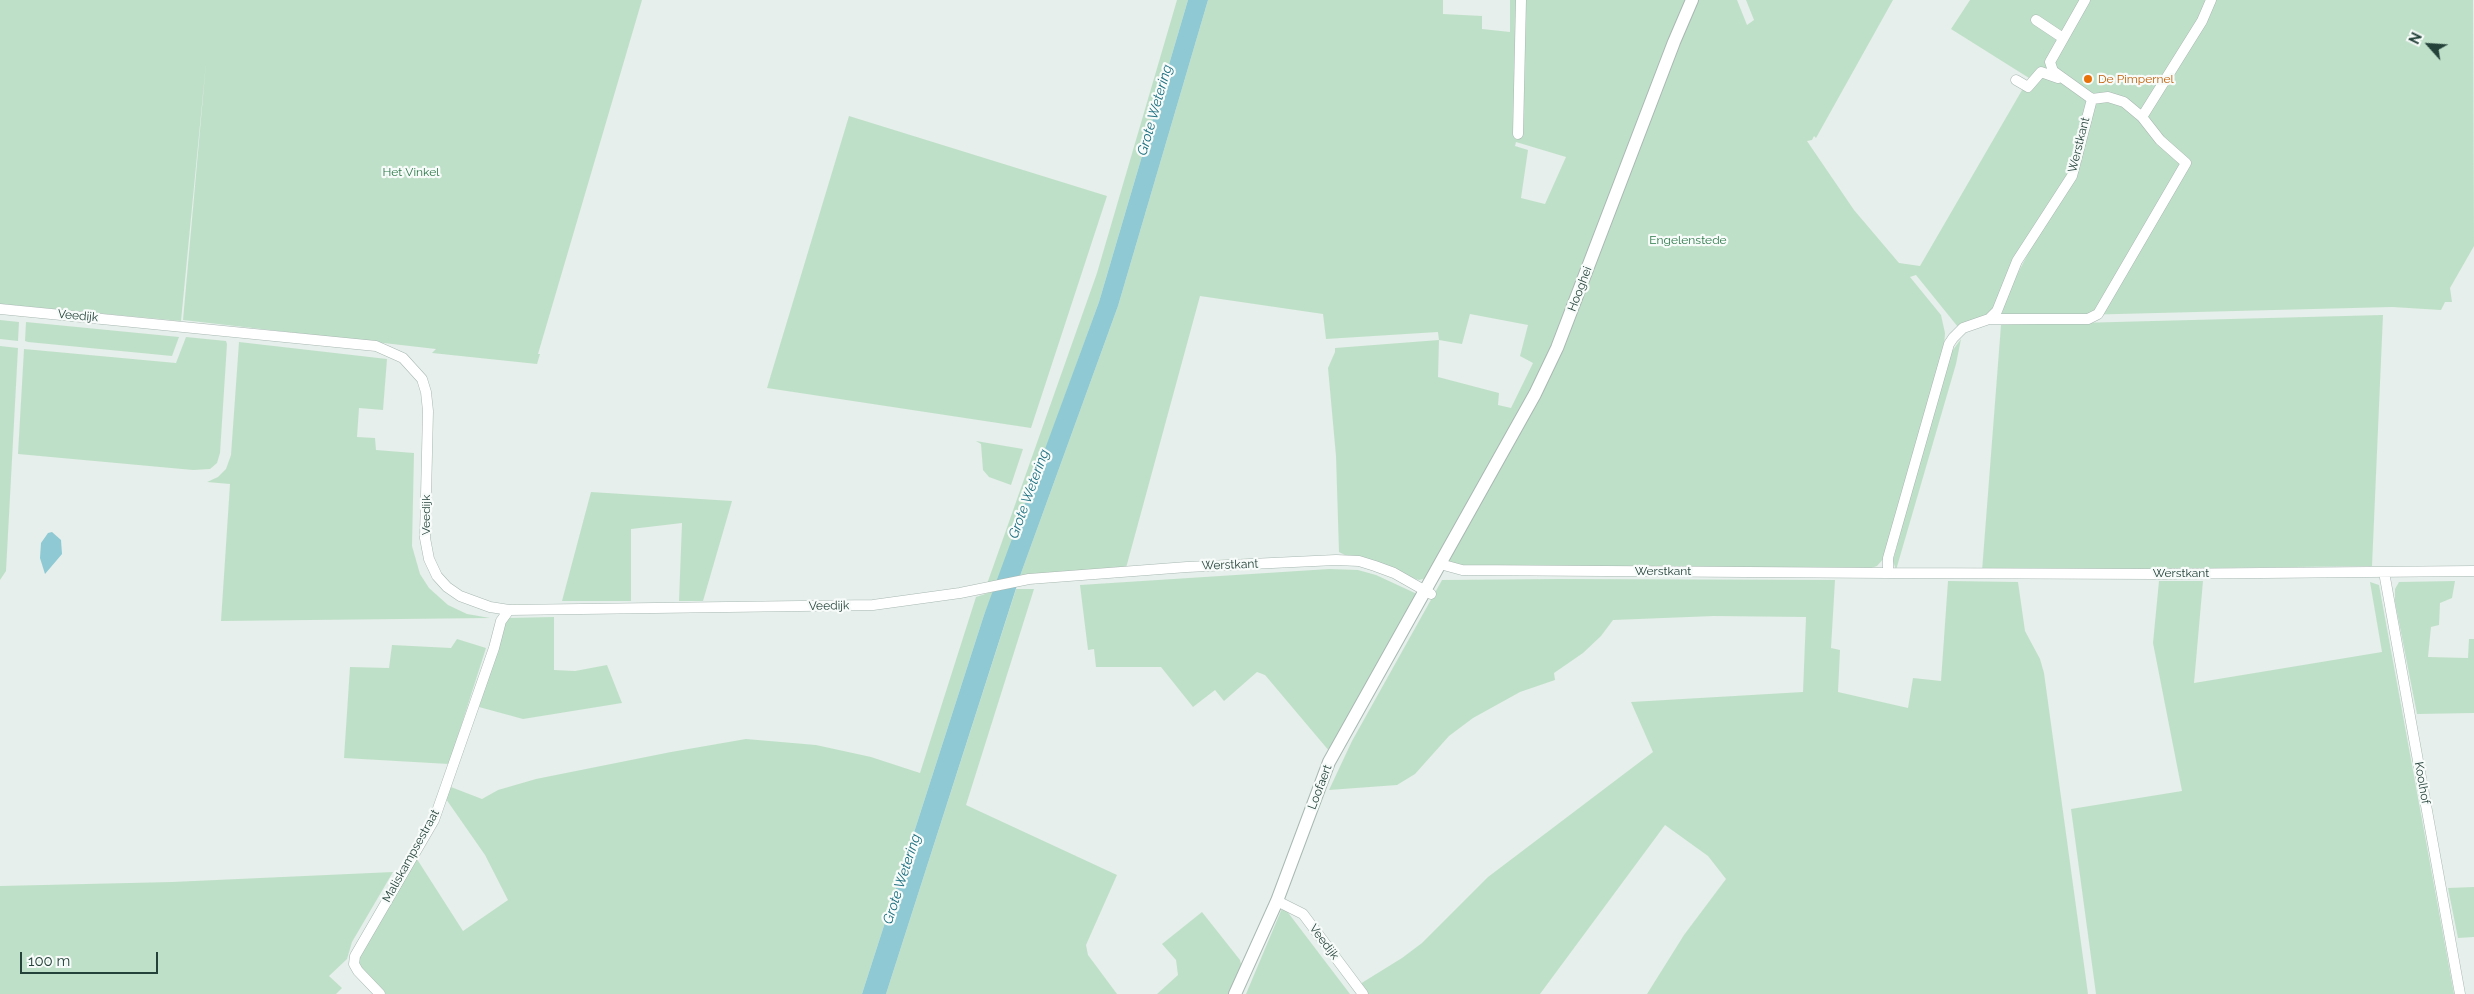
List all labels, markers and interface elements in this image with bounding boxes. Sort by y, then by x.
north arrow [2404,20,2454,70]
text: N [2406,30,2425,47]
water label: Grote Wetering [1134,63,1176,157]
place label: De Pimpernel [2098,72,2174,86]
marker: De Pimpernel [2082,73,2094,85]
street label: Werstkant [2065,116,2093,174]
park label: Het Vinkel [383,165,439,179]
park label: Engelenstede [1649,233,1727,247]
street label: Hooghei [1565,264,1595,314]
street label: Veedijk [57,307,99,325]
water label: Grote Wetering [1005,447,1053,541]
street label: Veedijk [419,495,433,535]
street label: Werstkant [1201,557,1259,573]
street label: Werstkant [1635,564,1691,578]
street label: Werstkant [2153,566,2209,580]
street label: Veedijk [809,598,849,614]
street label: Koolhof [2411,761,2433,805]
street label: Loofaert [1305,763,1335,811]
street label: Maliskampsestraat [380,807,442,905]
water label: Grote Wetering [880,832,924,926]
street label: Veedijk [1306,921,1342,963]
scale bar [22,942,160,974]
text: 100 m [28,952,70,970]

